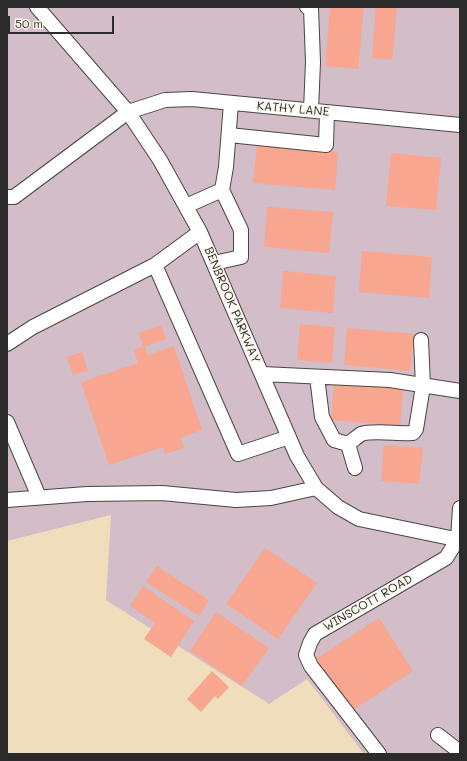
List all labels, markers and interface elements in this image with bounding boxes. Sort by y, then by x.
scale bar [10,8,116,34]
text: 50 m [15,15,43,31]
street label: KATHY LANE [256,99,330,119]
street label: BENBROOK PARKWAY [201,245,263,365]
street label: WINSCOTT ROAD [321,572,415,634]

